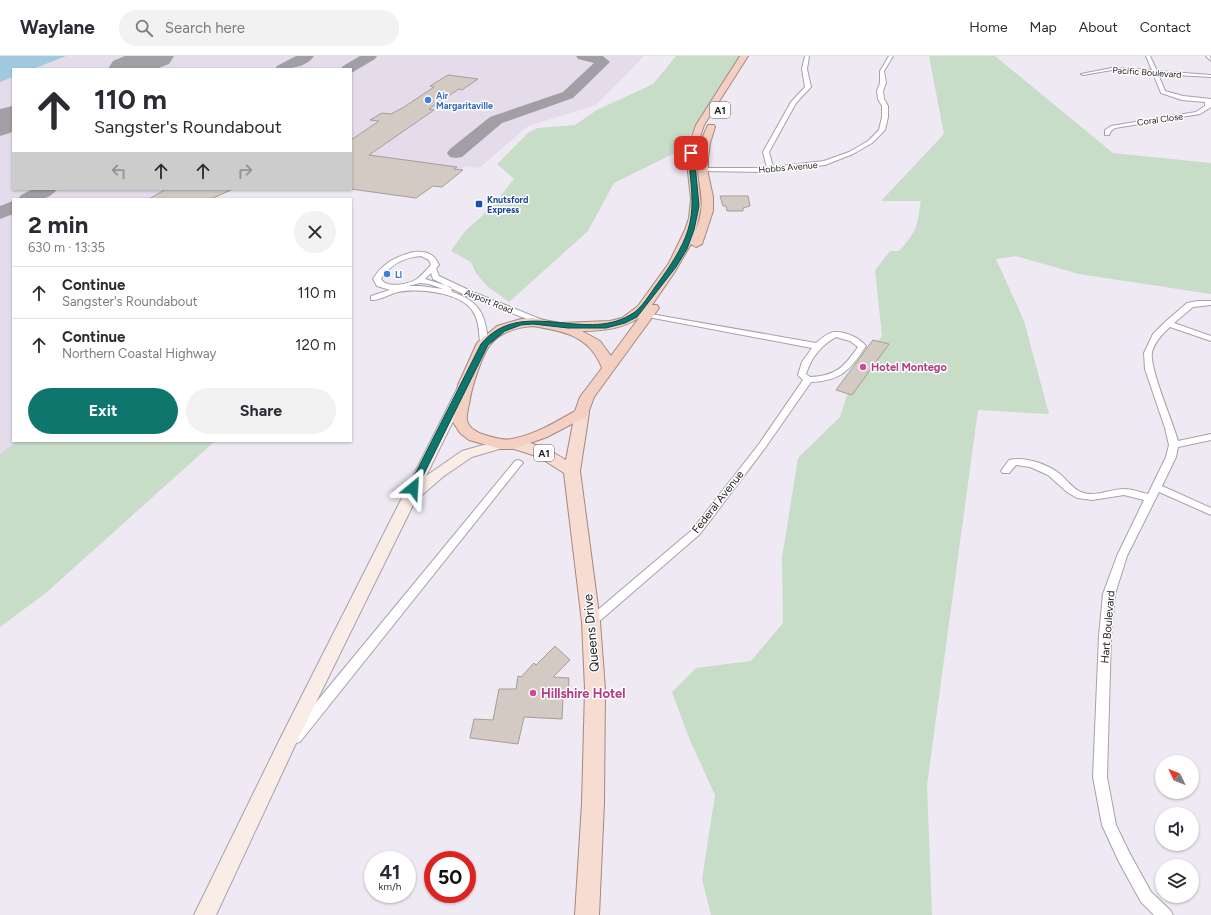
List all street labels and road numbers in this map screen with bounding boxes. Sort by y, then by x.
street label: Pacific Boulevard [1112,64,1182,80]
road number: A1 [710,102,730,118]
street label: Coral Close [1136,110,1184,128]
street label: Hobbs Avenue [758,159,818,175]
street label: Airport Road [463,286,515,316]
road number: A1 [534,445,554,461]
street label: Federal Avenue [689,468,747,536]
street label: Hart Boulevard [1098,590,1118,664]
street label: Queens Drive [580,593,602,673]

